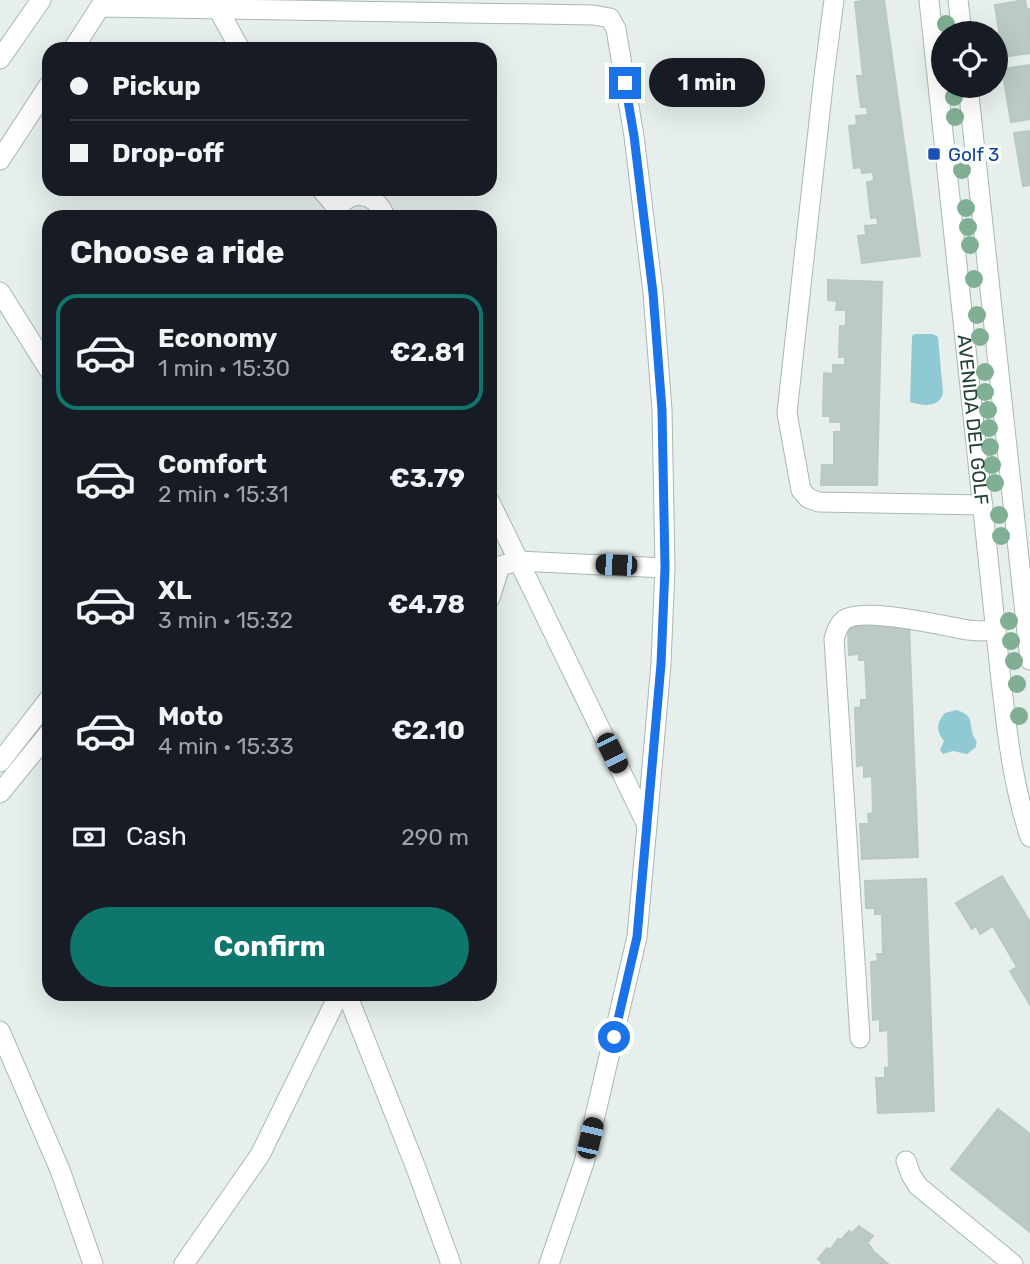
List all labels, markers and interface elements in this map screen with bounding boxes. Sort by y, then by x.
map controls [931,21,1008,98]
button: locate [931,21,1008,98]
callout: 1 min [650,58,765,108]
route end [609,67,641,99]
text: 1 min [678,68,736,96]
text: Pickup [112,71,201,102]
text: Drop-off [112,138,224,169]
place label: Golf 3 [948,143,999,166]
marker: Golf 3 [926,146,942,162]
text: Choose a ride [70,233,284,271]
icon: car [74,321,137,384]
text: Economy [158,323,277,354]
street label: AVENIDA DEL GOLF [953,333,994,506]
text: €2.81 [390,337,465,368]
text: 1 min · 15:30 [158,354,290,382]
icon: car [74,447,137,510]
text: Comfort [158,449,267,480]
text: €3.79 [389,463,465,494]
text: 2 min · 15:31 [158,480,289,508]
car [595,554,638,576]
icon: car [74,573,137,636]
text: XL [158,575,191,606]
text: €4.78 [388,589,465,620]
text: 3 min · 15:32 [158,606,293,634]
icon: car [74,699,137,762]
text: Moto [158,701,223,732]
text: €2.10 [391,715,465,746]
car [594,730,631,776]
text: 4 min · 15:33 [158,732,294,760]
icon: cash [70,818,108,856]
text: Cash [126,821,187,852]
text: 290 m [401,823,469,851]
button: Confirm [70,907,469,987]
route start [598,1021,630,1053]
car [576,1115,605,1161]

